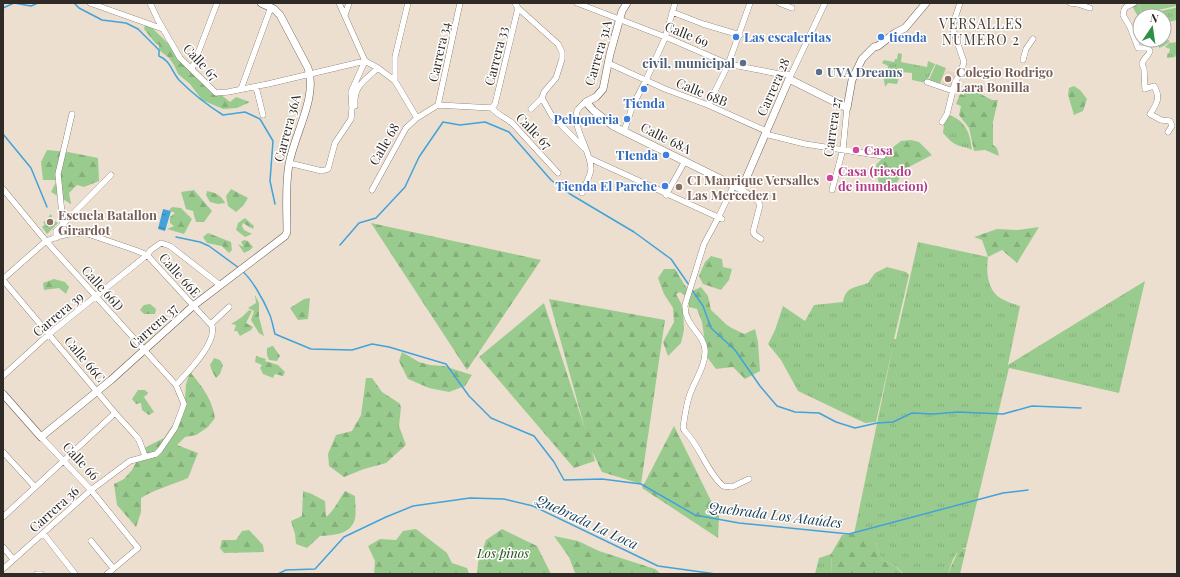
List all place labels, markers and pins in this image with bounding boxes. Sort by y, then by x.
place label: Las escaleritas [744,28,831,45]
place label: tienda [888,28,927,45]
marker: Las escaleritas [731,32,741,42]
marker: tienda [876,32,886,42]
place label: civil, municipal [642,54,735,71]
marker: civil, municipal [738,58,748,68]
place label: UVA Dreams [827,63,902,80]
place label: Colegio Rodrigo Lara Bonilla [956,63,1053,95]
marker: UVA Dreams [814,67,824,77]
marker: Colegio Rodrigo Lara Bonilla [943,74,953,84]
marker: Tienda [639,84,649,94]
place label: Tienda [623,94,665,111]
place label: Peluqueria [554,110,619,127]
marker: Peluqueria [622,114,632,124]
place label: Casa [864,141,893,158]
marker: Casa [851,145,861,155]
place label: TIenda [616,146,658,163]
marker: TIenda [661,150,671,160]
place label: Casa (riesdo de inundacion) [838,162,928,194]
place label: CI Manrique Versalles Las Mercedez 1 [687,171,819,203]
marker: Casa (riesdo de inundacion) [825,173,835,183]
place label: Tienda El Parche [555,177,657,194]
marker: Tienda El Parche [660,181,670,191]
marker: CI Manrique Versalles Las Mercedez 1 [674,182,684,192]
place label: Escuela Batallon Girardot [58,206,157,238]
marker: Escuela Batallon Girardot [45,217,55,227]

